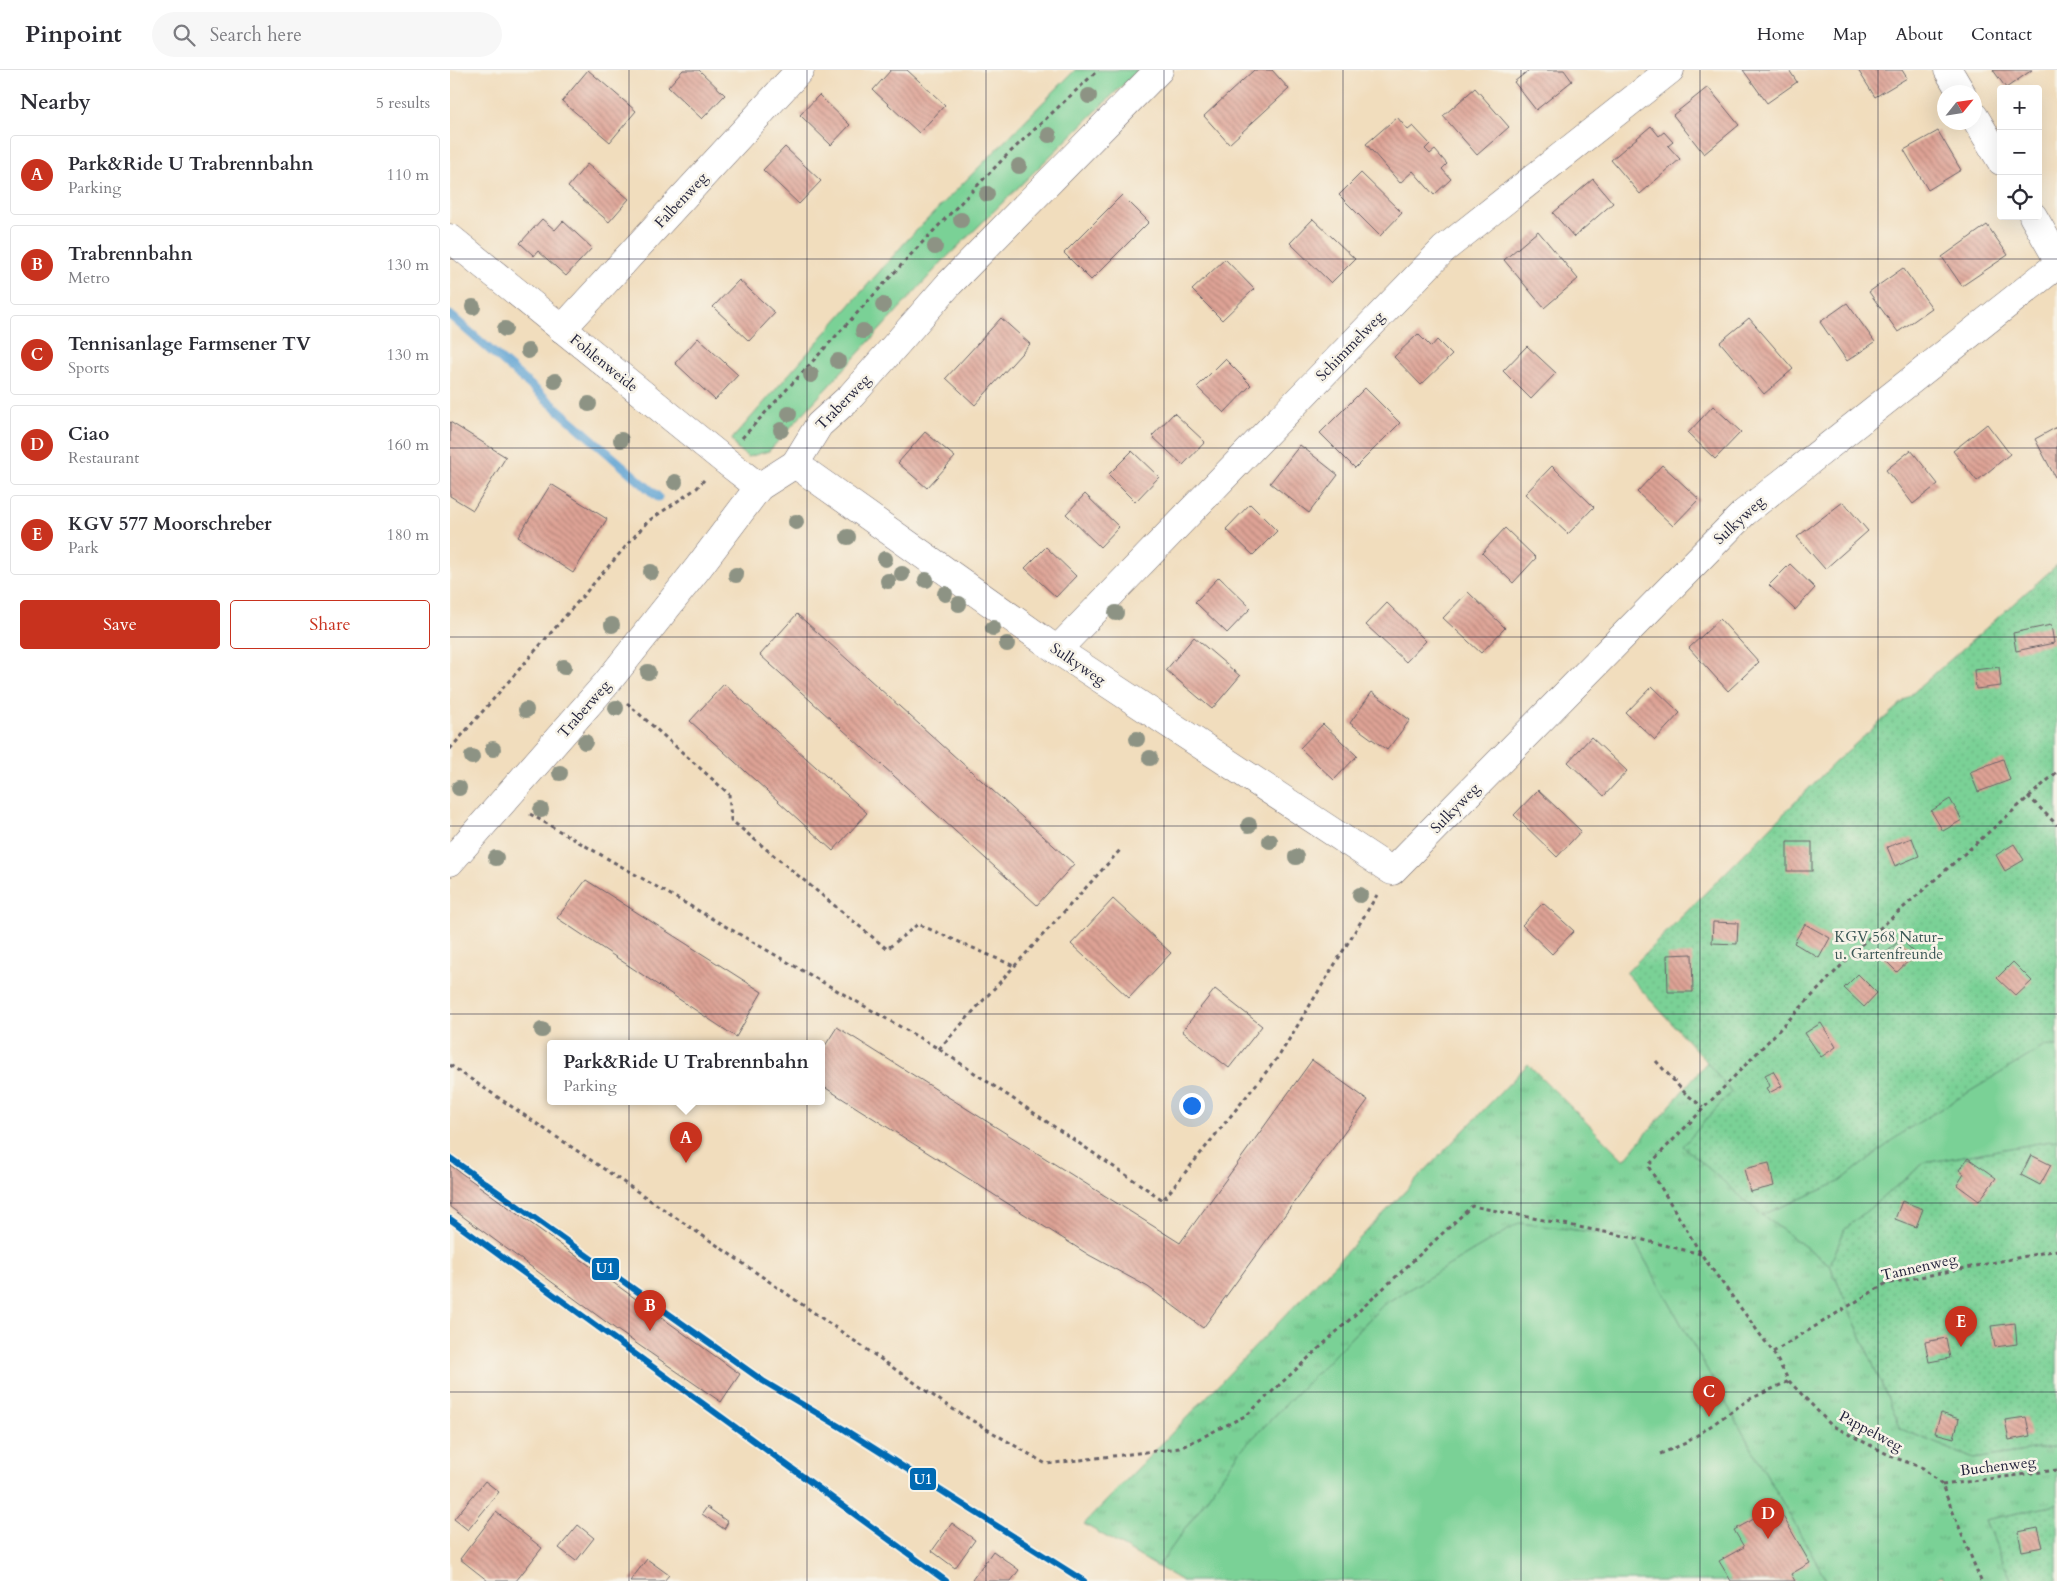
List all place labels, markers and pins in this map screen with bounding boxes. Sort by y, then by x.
pin: A [670,1122,702,1163]
pin: B [634,1290,666,1331]
pin: E [1945,1306,1977,1347]
pin: C [1693,1376,1725,1417]
pin: D [1752,1498,1784,1539]

